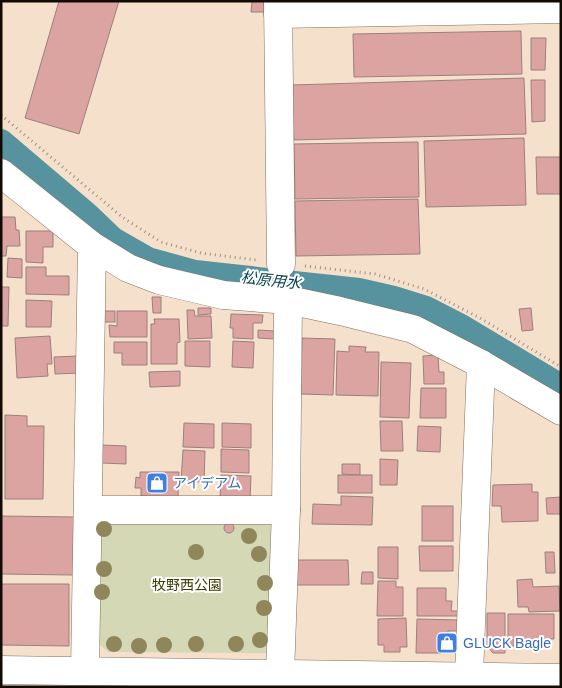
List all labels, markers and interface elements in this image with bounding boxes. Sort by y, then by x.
water label: 松原用水 [240,268,304,292]
shop icon: アイデアム [145,471,169,495]
place label: アイデアム [173,475,241,491]
park label: 牧野西公園 [152,577,222,593]
shop icon: GLUCK Bagle [435,631,459,655]
place label: GLUCK Bagle [463,635,551,651]

